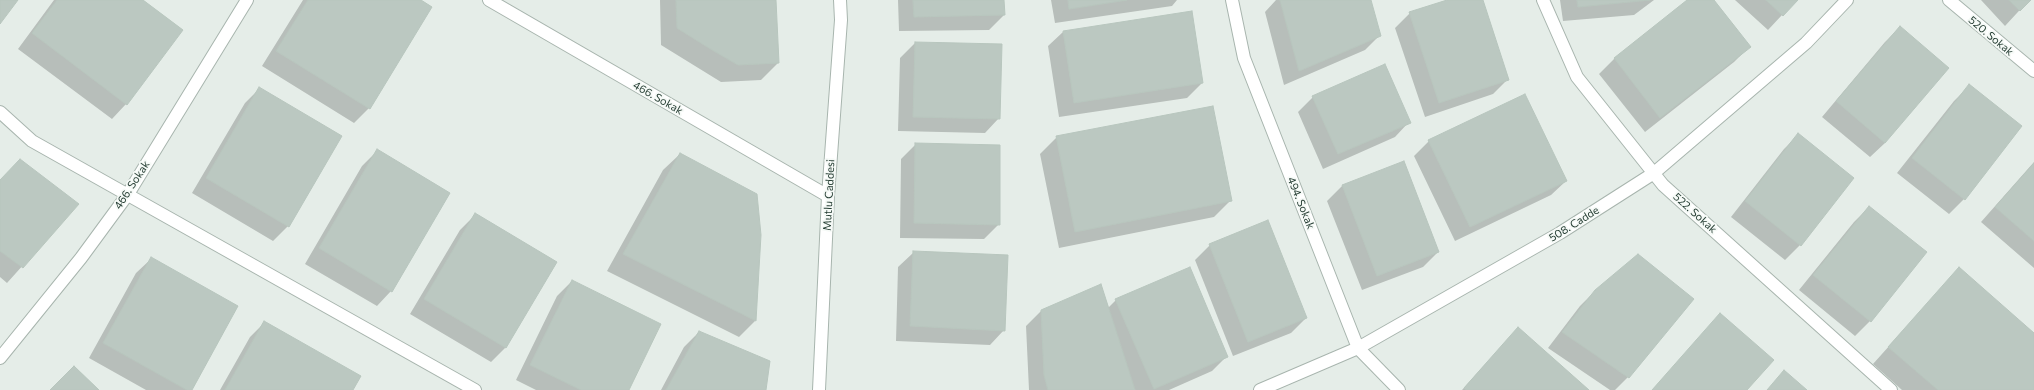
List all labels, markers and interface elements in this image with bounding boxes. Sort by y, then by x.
street label: 520. Sokak [1966,13,2016,59]
street label: 466. Sokak [631,78,685,118]
street label: 466. Sokak [111,158,153,212]
street label: Mutlu Caddesi [821,159,837,231]
street label: 494. Sokak [1285,175,1317,231]
street label: 522. Sokak [1671,190,1719,236]
street label: 508. Cadde [1547,203,1601,245]

